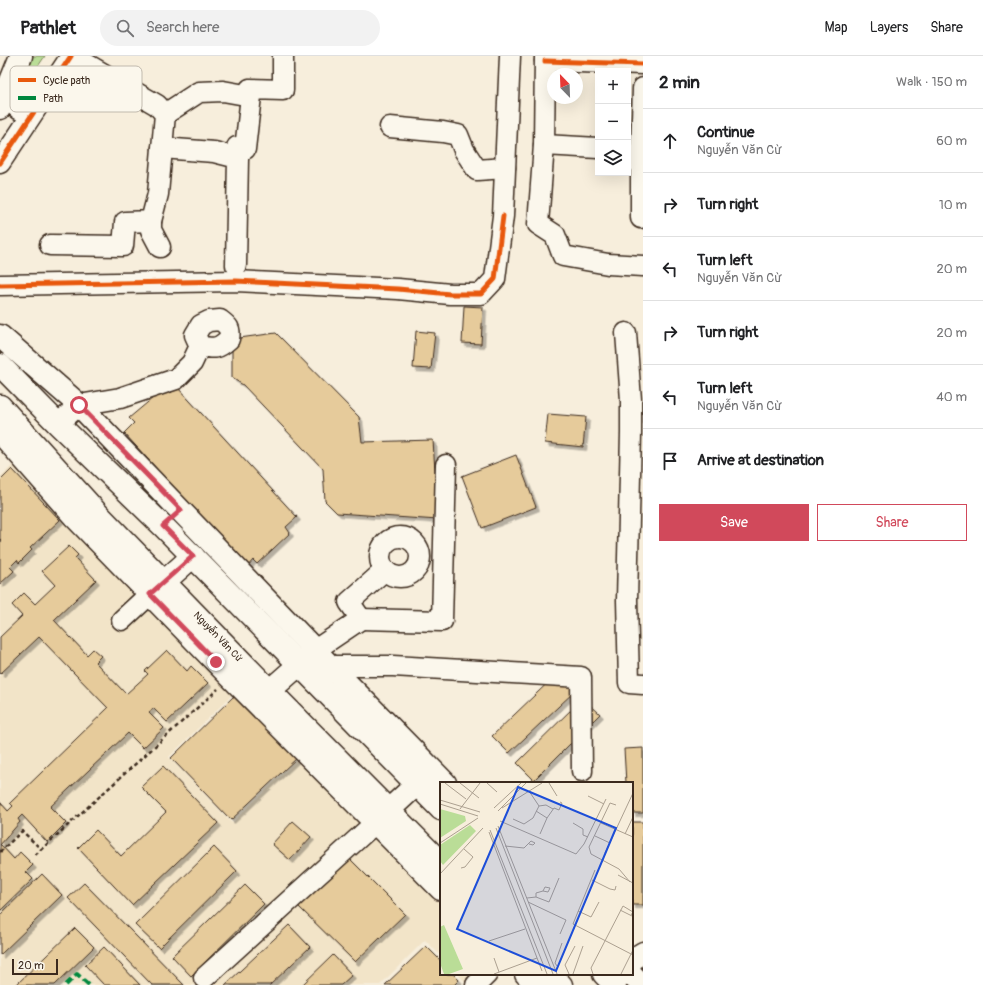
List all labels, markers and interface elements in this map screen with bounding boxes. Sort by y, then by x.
search box [100,10,380,46]
text: Pathlet [20,16,76,40]
icon: search [114,17,136,39]
text: Search here [146,18,219,37]
text: Map [825,19,848,36]
text: Layers [870,19,908,36]
text: Share [930,19,963,36]
legend [10,66,142,112]
north arrow [547,68,583,104]
map controls [595,68,631,176]
button: + [595,68,631,104]
text: 2 min [659,72,700,93]
text: Cycle path [43,74,90,87]
text: Walk · 150 m [896,74,967,90]
text: Path [43,92,63,105]
button: − [595,104,631,140]
text: Continue [697,123,755,142]
icon: ahead [659,130,681,152]
text: 60 m [936,133,967,149]
button: layers [595,140,631,176]
text: Nguyễn Văn Cừ [697,142,782,158]
icon: right [659,194,681,216]
text: Turn right [697,195,758,214]
text: 10 m [939,197,967,213]
text: Turn left [697,251,753,270]
icon: left [659,258,681,280]
text: 20 m [936,261,967,277]
text: Nguyễn Văn Cừ [697,270,782,286]
icon: right [659,322,681,344]
text: Turn right [697,323,758,342]
text: 20 m [936,325,967,341]
text: Turn left [697,379,753,398]
icon: left [659,386,681,408]
text: 40 m [936,389,967,405]
route start [70,396,88,414]
text: Nguyễn Văn Cừ [697,398,782,414]
icon: arrive [659,450,681,472]
text: Arrive at destination [697,451,824,470]
button: Save [659,504,809,541]
button: Share [817,504,967,541]
street label: Nguyễn Văn Cừ [191,608,247,665]
route end [207,653,225,671]
inset map [440,782,633,975]
scale bar [12,957,58,976]
text: 20 m [18,959,44,972]

